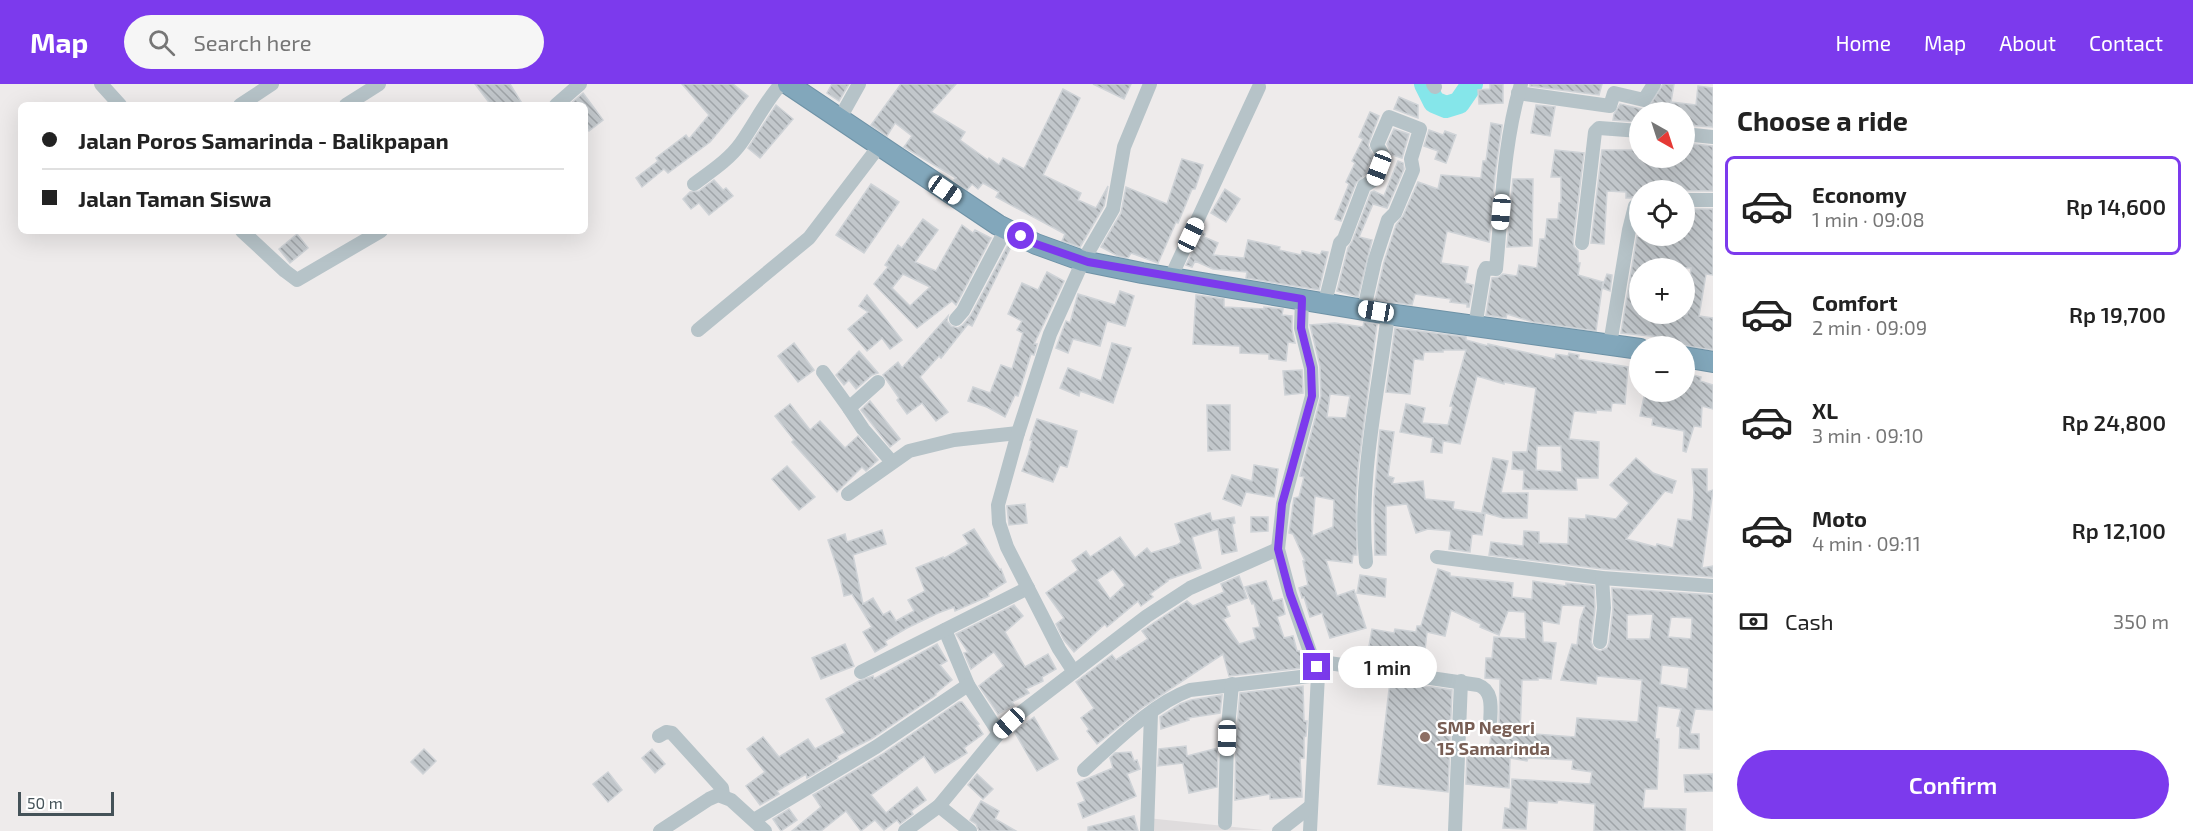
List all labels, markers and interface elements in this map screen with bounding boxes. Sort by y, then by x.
search box [124,15,544,69]
text: Map [30,25,88,59]
icon: search [145,26,178,59]
text: Search here [193,29,312,55]
text: Home [1835,30,1891,55]
text: Map [1924,30,1966,55]
text: About [1999,30,2056,55]
text: Contact [2089,30,2163,55]
north arrow [1629,102,1695,168]
map controls [1629,102,1695,402]
text: Choose a ride [1737,104,1908,136]
text: Jalan Poros Samarinda - Balikpapan [78,127,449,153]
car [1364,148,1394,188]
car [925,172,965,208]
icon: car [1740,179,1794,233]
button: locate [1629,180,1695,246]
text: Economy [1812,181,1907,207]
text: Jalan Taman Siswa [78,185,272,211]
car [1490,193,1512,231]
text: Rp 14,600 [2066,193,2166,219]
text: 1 min · 09:08 [1812,207,1925,231]
car [1175,215,1207,255]
route start [1007,222,1034,249]
button: + [1629,258,1695,324]
icon: car [1740,287,1794,341]
text: Comfort [1812,289,1897,315]
car [1357,299,1395,323]
text: Rp 19,700 [2069,301,2166,327]
text: 2 min · 09:09 [1812,315,1927,339]
button: − [1629,336,1695,402]
icon: car [1740,395,1794,449]
text: XL [1812,397,1838,423]
text: Rp 24,800 [2062,409,2166,435]
text: 3 min · 09:10 [1812,423,1924,447]
icon: car [1740,503,1794,557]
text: Moto [1812,505,1867,531]
text: Rp 12,100 [2072,517,2166,543]
text: 4 min · 09:11 [1812,531,1921,555]
icon: cash [1737,605,1770,638]
text: Cash [1785,608,1834,634]
text: 350 m [2113,609,2169,633]
callout: 1 min [1338,646,1437,688]
route end [1303,653,1330,680]
text: 1 min [1364,655,1411,679]
car [990,704,1028,742]
place label: SMP Negeri 15 Samarinda [1437,716,1550,759]
car [1218,720,1236,756]
marker: SMP Negeri 15 Samarinda [1418,730,1432,744]
button: Confirm [1737,750,2169,819]
scale bar [18,789,114,816]
text: 50 m [27,793,63,812]

